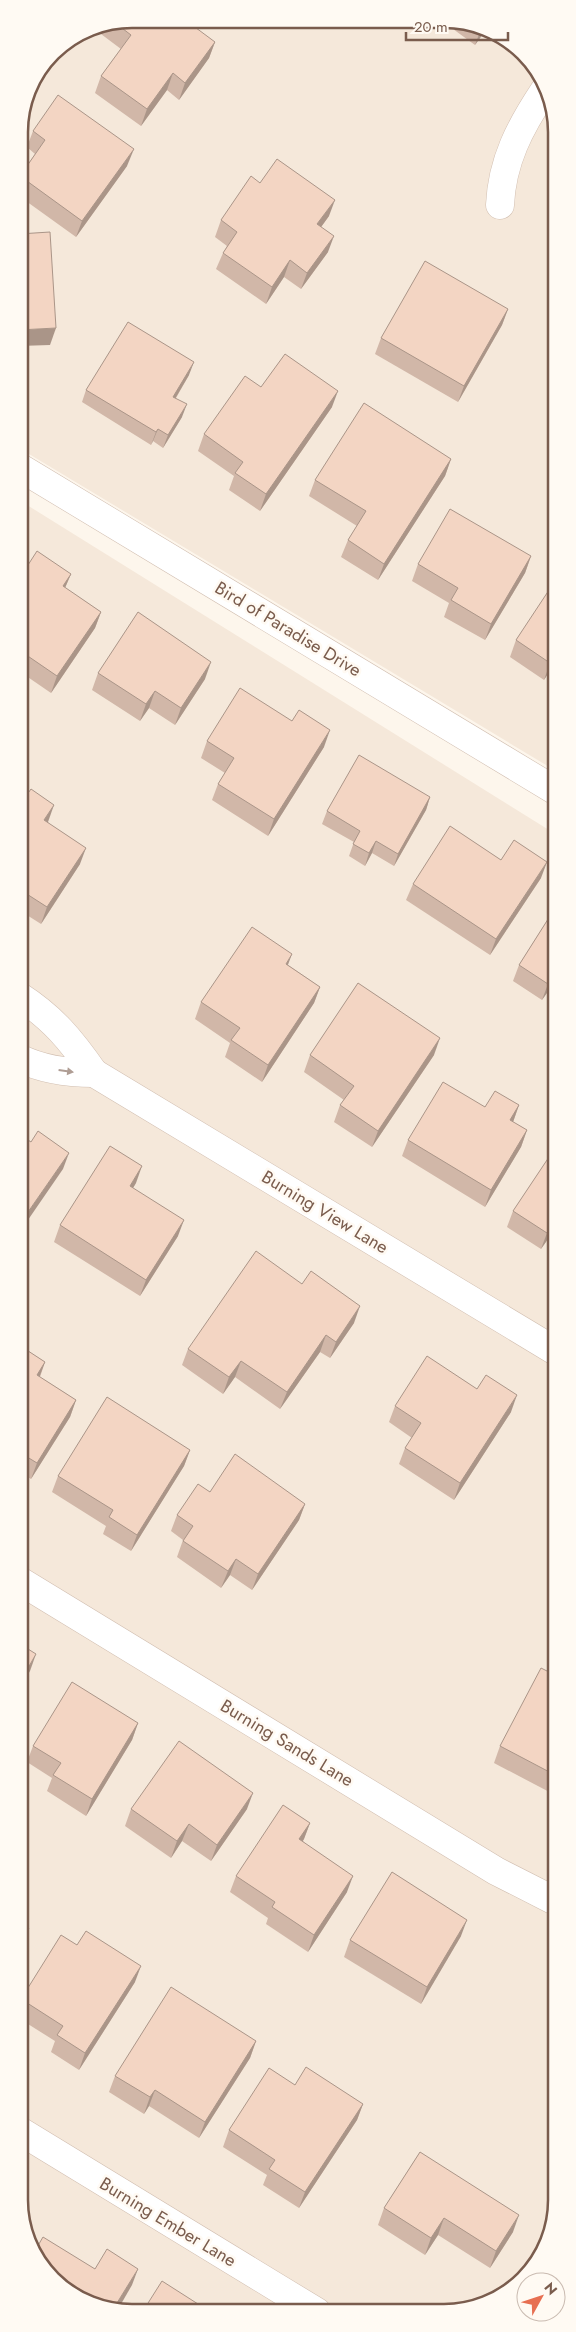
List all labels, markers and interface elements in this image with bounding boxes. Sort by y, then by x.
scale bar [406,10,508,42]
text: 20 m [414,16,448,38]
street label: Bird of Paradise Drive [210,575,366,683]
one-way arrow [58,1068,74,1076]
street label: Burning View Lane [257,1164,393,1260]
street label: Burning Sands Lane [215,1693,359,1793]
street label: Burning Ember Lane [95,2171,241,2273]
north arrow [516,2272,566,2322]
text: N [540,2278,562,2299]

